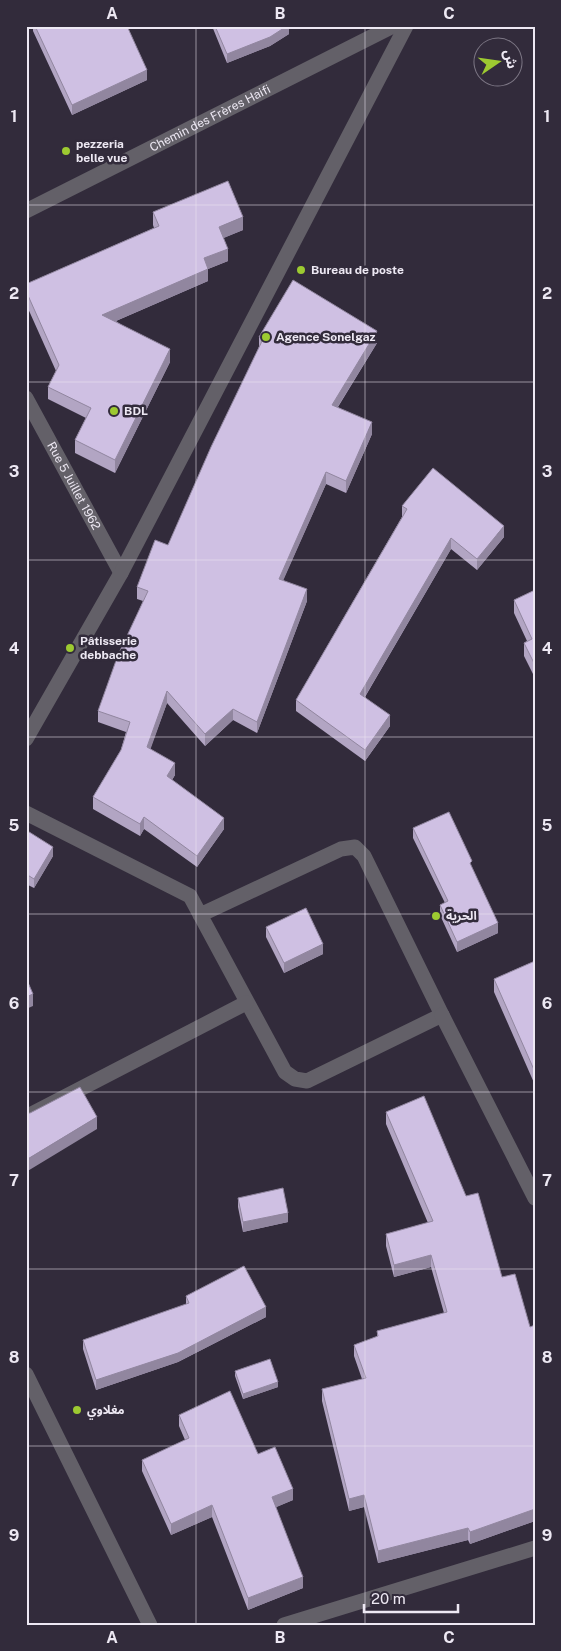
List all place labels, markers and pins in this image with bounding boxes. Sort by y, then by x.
place label: pezzeria belle vue [76,137,128,165]
marker: pezzeria belle vue [60,145,72,157]
place label: Bureau de poste [311,263,404,277]
marker: Bureau de poste [295,264,307,276]
place label: Agence Sonelgaz [276,330,375,344]
marker: Agence Sonelgaz [260,331,272,343]
place label: BDL [124,404,148,418]
marker: BDL [108,405,120,417]
place label: Pâtisserie debbache [80,634,137,662]
marker: Pâtisserie debbache [64,642,76,654]
place label: الحرية [446,909,477,923]
marker: الحرية [430,910,442,922]
place label: مغلاوي [87,1403,125,1420]
marker: مغلاوي [71,1404,83,1416]

